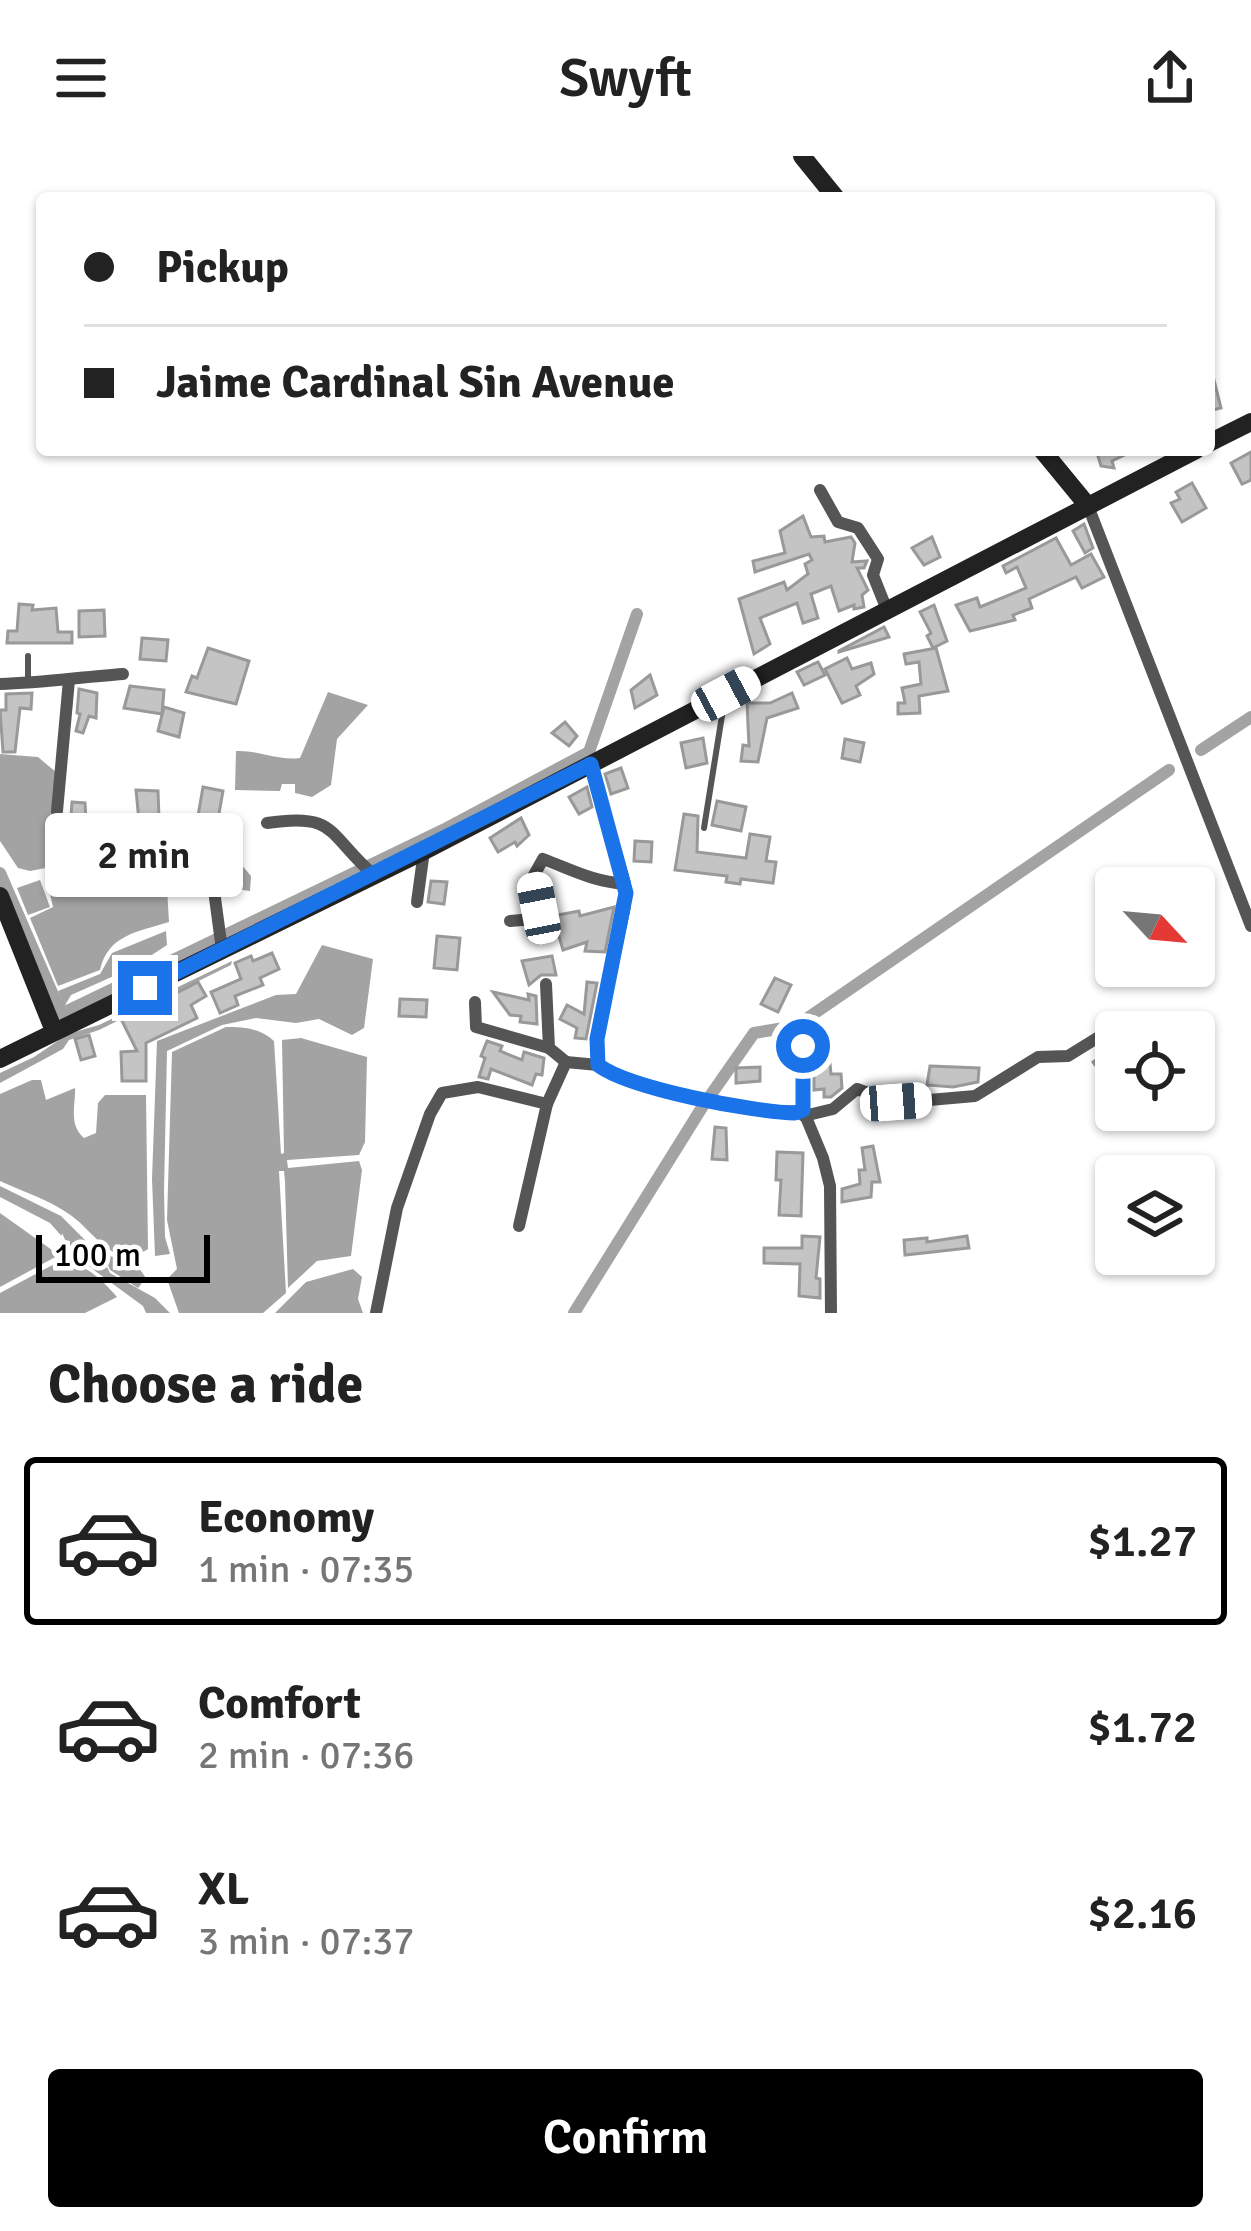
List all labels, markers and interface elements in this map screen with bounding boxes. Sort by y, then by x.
icon: menu [48,45,114,111]
text: Swyft [559,45,692,112]
icon: share [1137,45,1203,111]
text: Pickup [156,240,289,295]
text: Jaime Cardinal Sin Avenue [156,355,675,410]
car [686,661,766,727]
callout: 2 min [46,814,244,898]
text: 2 min [97,831,191,879]
north arrow [1095,867,1215,987]
map controls [1095,867,1215,1275]
car [514,869,564,947]
route end [118,961,172,1015]
button: locate [1095,1011,1215,1131]
route start [776,1019,830,1073]
car [859,1082,933,1122]
button: layers [1095,1155,1215,1275]
scale bar [36,1229,210,1282]
text: 100 m [54,1235,141,1276]
text: Choose a ride [48,1351,363,1418]
icon: car [54,1487,162,1595]
text: Economy [198,1490,374,1545]
text: $1.27 [1087,1514,1197,1569]
text: 1 min · 07:35 [198,1545,414,1593]
icon: car [54,1673,162,1781]
text: Comfort [198,1676,361,1731]
text: $1.72 [1087,1700,1197,1755]
text: 2 min · 07:36 [198,1731,414,1779]
icon: car [54,1859,162,1967]
text: XL [198,1862,249,1917]
text: $2.16 [1087,1886,1197,1941]
text: 3 min · 07:37 [198,1917,414,1965]
button: Confirm [48,2069,1203,2207]

